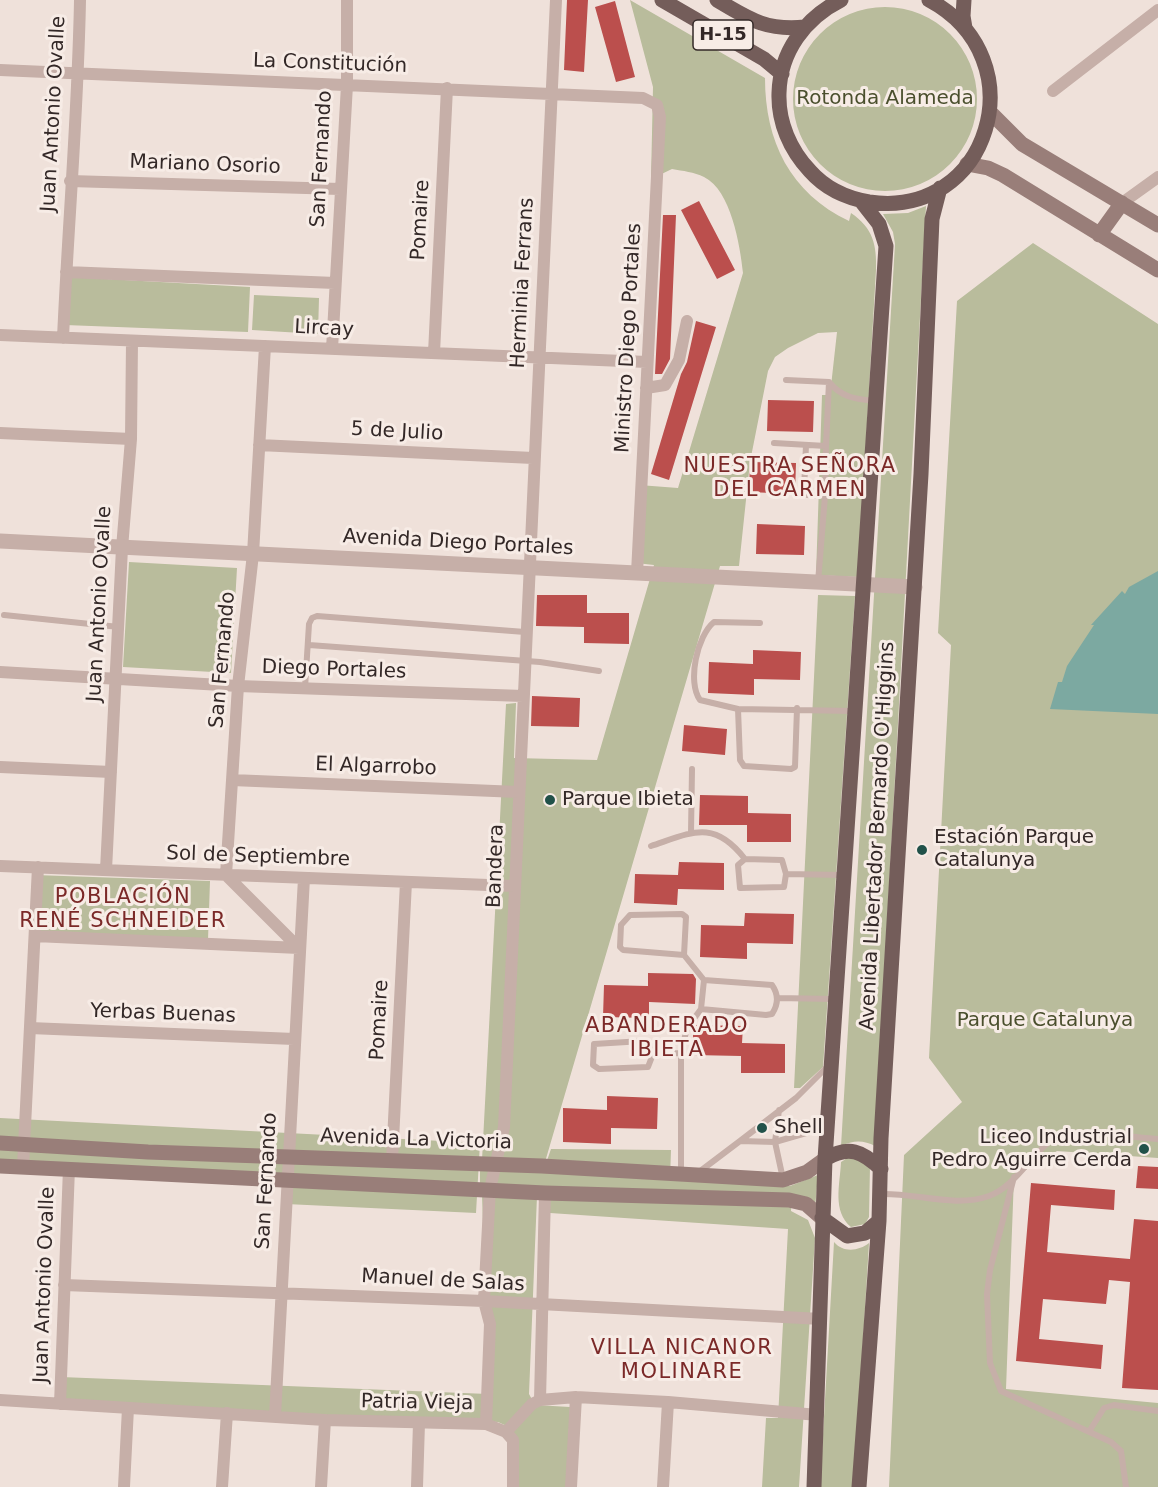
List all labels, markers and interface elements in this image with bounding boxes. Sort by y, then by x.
street label: Juan Antonio Ovalle [37,15,71,213]
road number: H-15 [693,20,753,50]
street label: La Constitución [252,49,408,79]
park label: Rotonda Alameda [796,87,974,111]
street label: San Fernando [306,90,338,228]
street label: Mariano Osorio [129,150,281,180]
street label: Pomaire [407,179,435,261]
street label: Herminia Ferrans [507,197,539,369]
street label: Ministro Diego Portales [611,222,647,454]
street label: Lircay [294,315,354,343]
street label: 5 de Julio [350,418,444,446]
district label: NUESTRA SEÑORA DEL CARMEN [683,454,897,504]
street label: Juan Antonio Ovalle [83,505,117,703]
street label: Avenida Diego Portales [342,525,574,561]
street label: San Fernando [205,591,241,729]
street label: Avenida Libertador Bernardo O'Higgins [856,641,900,1031]
street label: Diego Portales [261,655,407,685]
street label: El Algarrobo [315,753,437,781]
place label: Parque Ibieta [562,788,694,812]
marker: Parque Ibieta [543,793,557,807]
street label: Bandera [483,824,509,908]
place label: Estación Parque Catalunya [934,826,1094,873]
street label: Sol de Septiembre [166,842,350,872]
marker: Estación Parque Catalunya [915,843,929,857]
district label: POBLACIÓN RENÉ SCHNEIDER [19,885,227,935]
street label: Pomaire [366,979,394,1061]
street label: Yerbas Buenas [90,999,236,1029]
park label: Parque Catalunya [957,1009,1133,1033]
district label: ABANDERADO IBIETA [585,1014,749,1064]
street label: San Fernando [251,1112,283,1250]
place label: Shell [774,1116,823,1140]
marker: Shell [755,1121,769,1135]
street label: Avenida La Victoria [320,1125,512,1155]
place label: Liceo Industrial Pedro Aguirre Cerda [931,1126,1132,1173]
marker: Liceo Industrial Pedro Aguirre Cerda [1137,1142,1151,1156]
street label: Juan Antonio Ovalle [30,1186,60,1384]
street label: Manuel de Salas [361,1265,525,1297]
district label: VILLA NICANOR MOLINARE [591,1336,773,1386]
street label: Patria Vieja [361,1390,473,1416]

